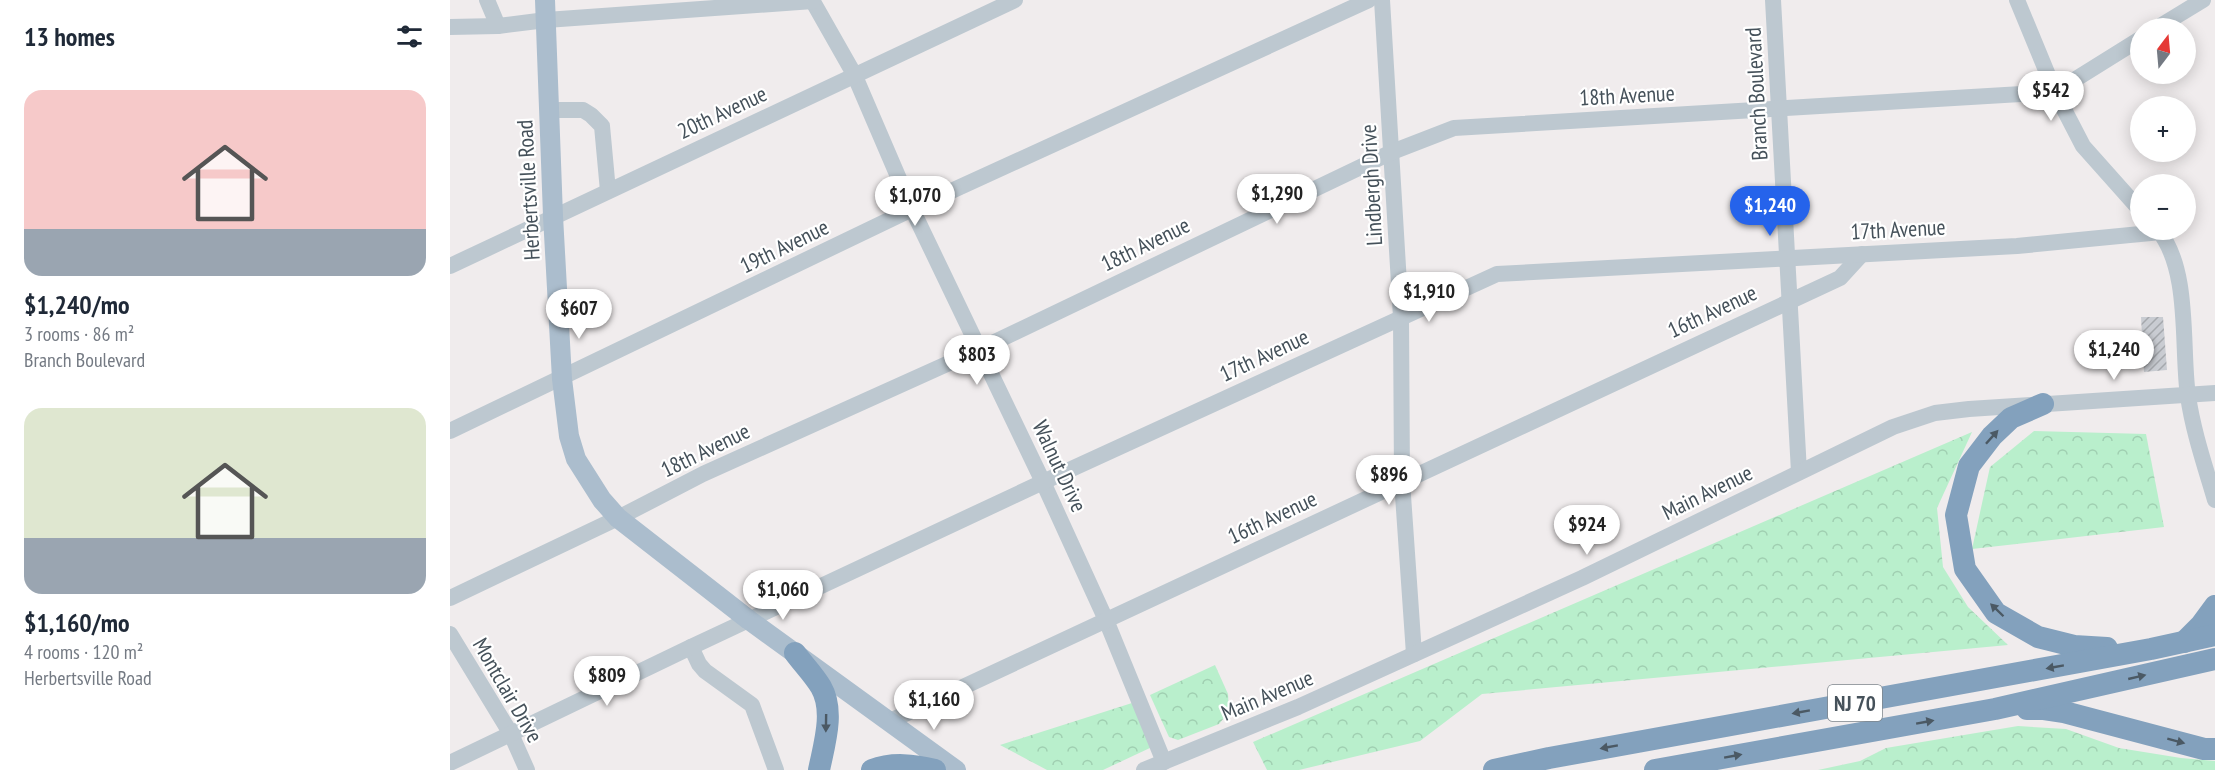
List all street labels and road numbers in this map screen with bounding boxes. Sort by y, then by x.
street label: Branch Boulevard [1739,27,1773,161]
street label: 20th Avenue [673,79,771,145]
street label: 18th Avenue [1579,79,1675,111]
street label: Herbertsville Road [510,119,546,261]
street label: Lindbergh Drive [1354,124,1388,246]
street label: 18th Avenue [1096,211,1194,277]
street label: 19th Avenue [735,213,833,279]
street label: 17th Avenue [1850,213,1946,245]
street label: 16th Avenue [1663,278,1761,344]
street label: 17th Avenue [1215,322,1313,388]
street label: Walnut Drive [1027,416,1093,516]
street label: 18th Avenue [656,417,754,483]
street label: Main Avenue [1657,458,1757,526]
street label: 16th Avenue [1223,484,1321,550]
street label: Montclair Drive [467,633,549,747]
street label: Main Avenue [1217,663,1317,727]
road number: NJ 70 [1828,685,1882,721]

